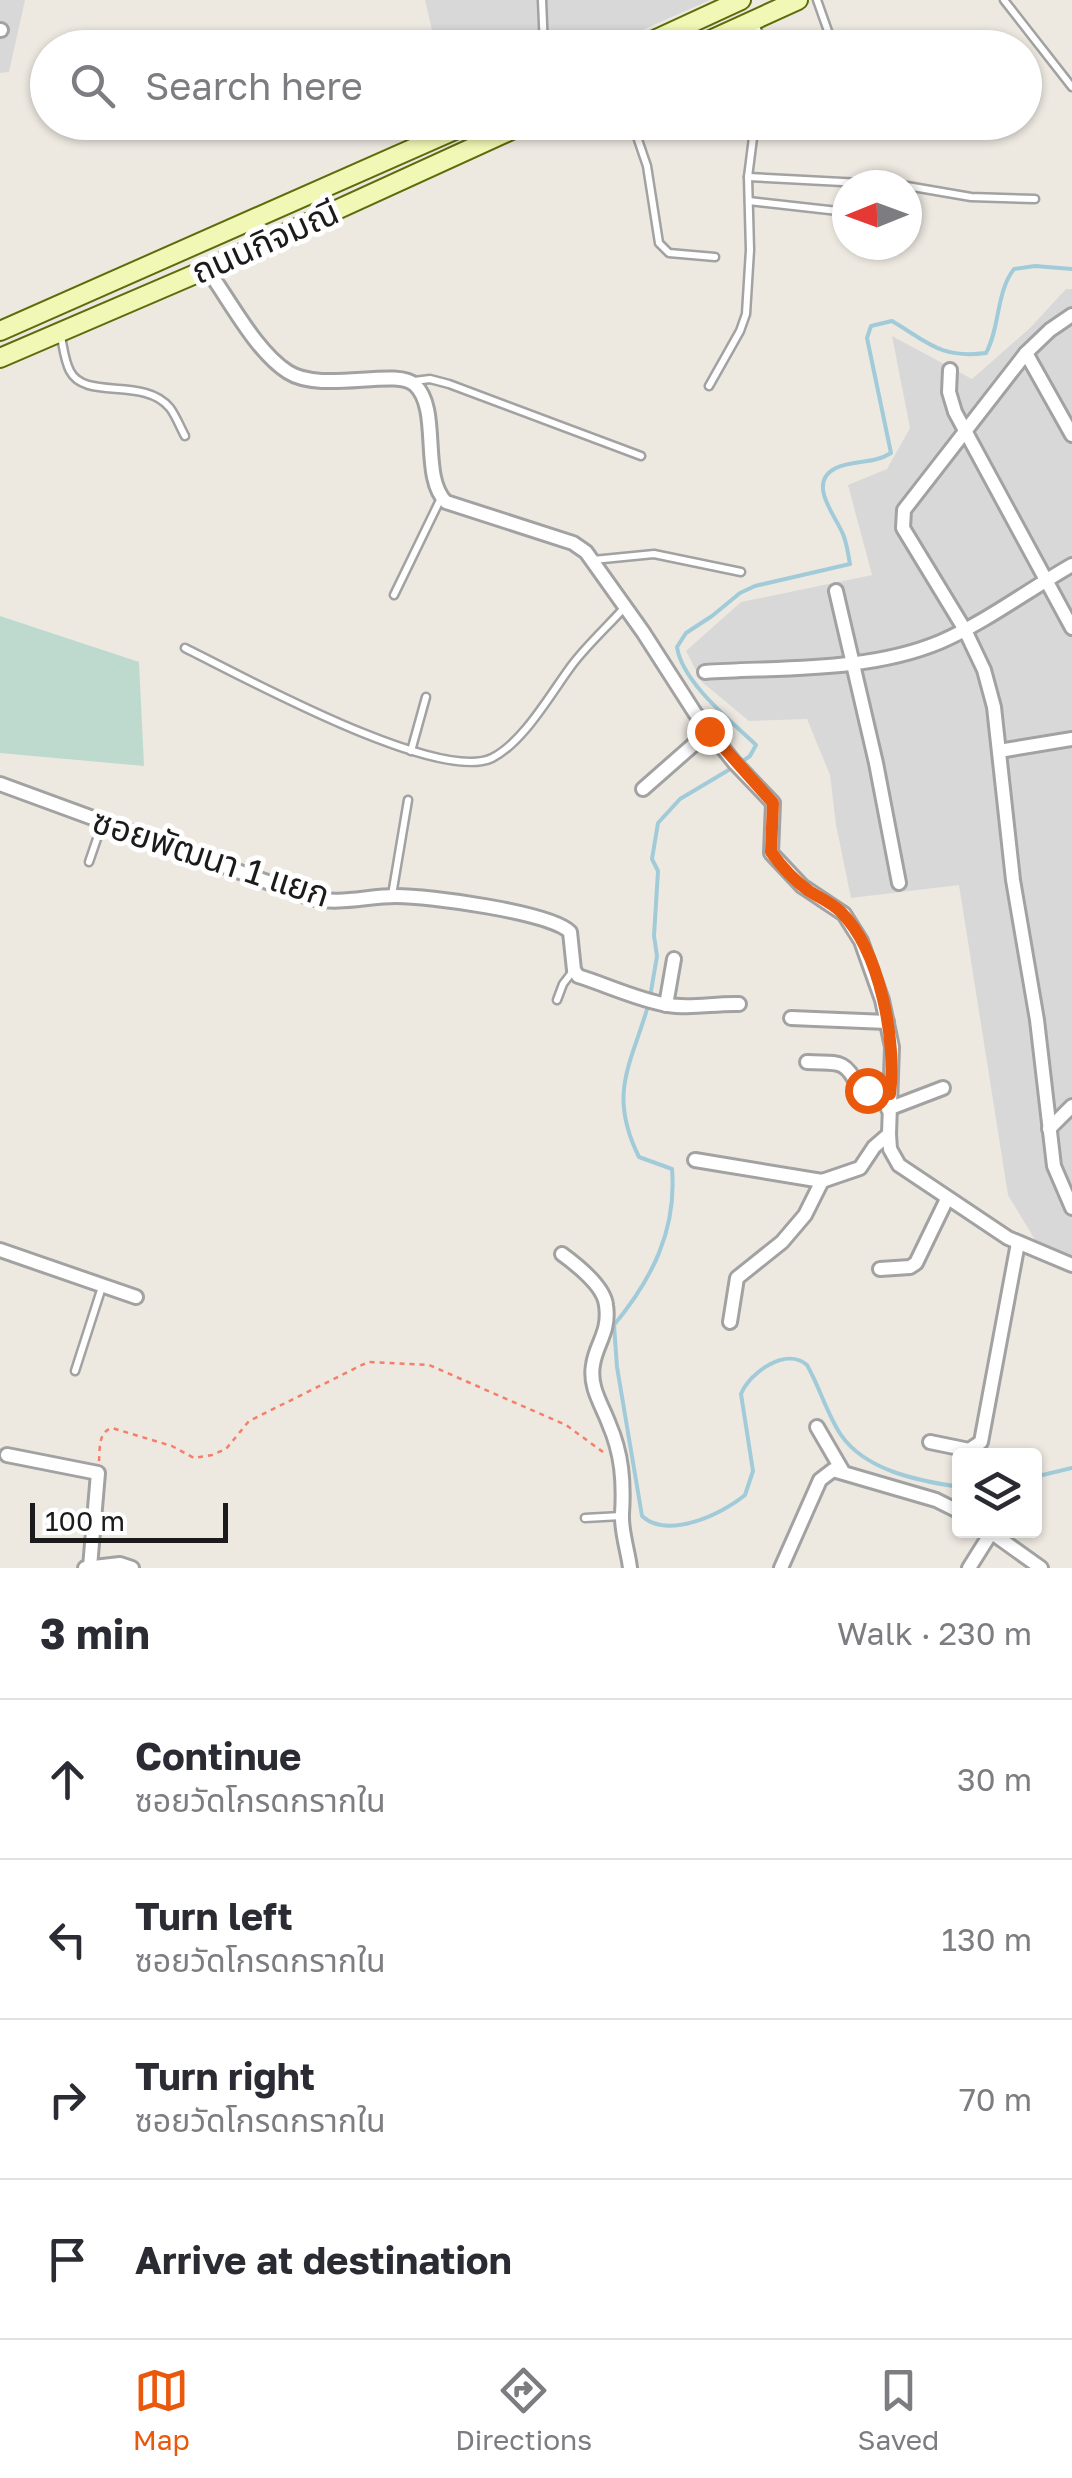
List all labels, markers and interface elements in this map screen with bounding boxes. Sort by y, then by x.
search box [30,30,1042,140]
icon: search [65,58,120,113]
text: Search here [145,63,363,108]
north arrow [832,170,922,260]
street label: ถนนกิจมณี [184,190,345,292]
route end [687,709,733,755]
street label: ซอยพัฒนา 1 แยก [87,799,335,915]
route start [845,1068,891,1114]
map controls [952,1448,1042,1538]
button: layers [952,1448,1042,1538]
scale bar [30,1498,228,1542]
text: 100 m [45,1504,125,1537]
text: 3 min [40,1608,150,1658]
text: Walk · 230 m [837,1614,1032,1652]
text: Continue [135,1733,301,1778]
icon: ahead [40,1752,95,1807]
text: 30 m [957,1760,1032,1798]
text: ซอยวัดโกรดกรากใน [135,1781,386,1819]
text: Turn left [135,1893,293,1938]
icon: left [40,1912,95,1967]
text: 130 m [942,1920,1032,1958]
text: ซอยวัดโกรดกรากใน [135,1941,386,1979]
text: Turn right [135,2053,315,2098]
icon: right [40,2072,95,2127]
text: 70 m [959,2080,1032,2118]
text: ซอยวัดโกรดกรากใน [135,2101,386,2139]
icon: arrive [40,2232,95,2287]
text: Arrive at destination [135,2237,512,2282]
tab: Map [133,2363,190,2456]
tab: Directions [455,2363,592,2456]
tab: Saved [857,2363,939,2456]

